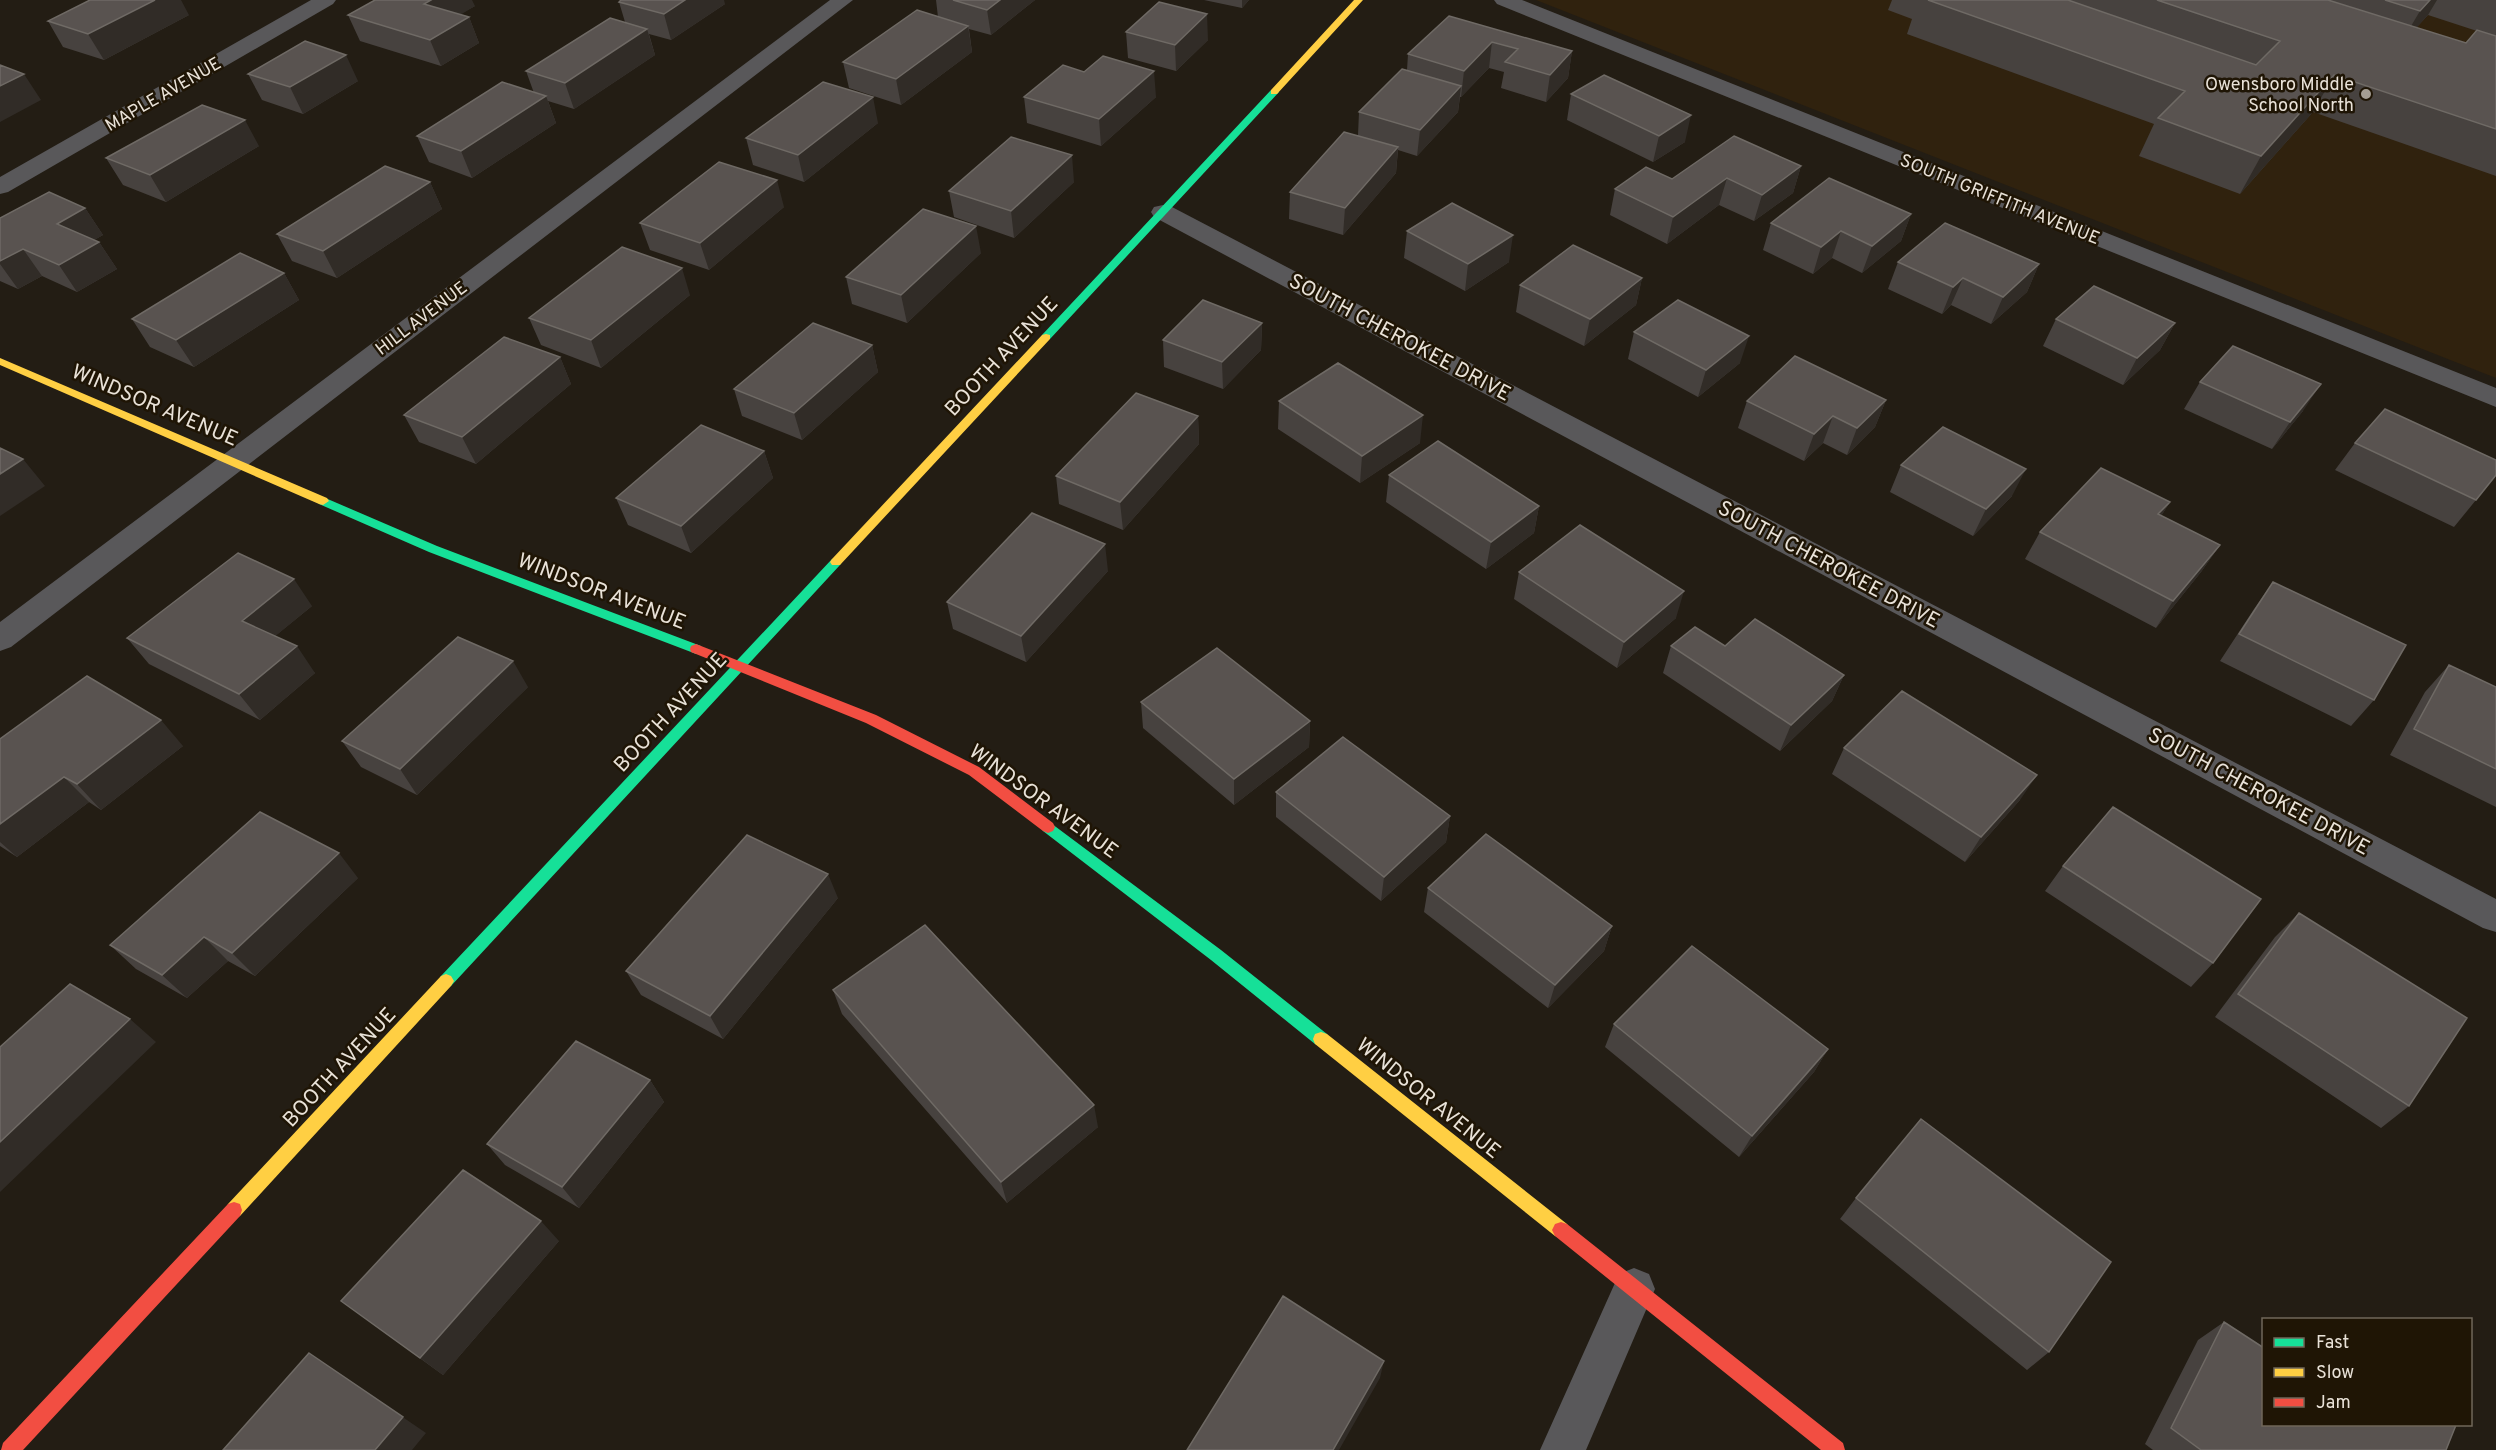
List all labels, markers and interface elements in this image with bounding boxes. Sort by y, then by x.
street label: MAPLE AVENUE [102,53,226,138]
place label: Owensboro Middle School North [2205,74,2354,118]
marker: Owensboro Middle School North [2359,87,2373,101]
street label: SOUTH GRIFFITH AVENUE [1896,150,2103,251]
street label: SOUTH CHEROKEE DRIVE [1284,268,1515,408]
street label: HILL AVENUE [371,277,473,361]
street label: BOOTH AVENUE [940,291,1065,423]
street label: WINDSOR AVENUE [67,359,242,454]
street label: SOUTH CHEROKEE DRIVE [1713,495,1944,635]
street label: WINDSOR AVENUE [513,548,690,637]
street label: BOOTH AVENUE [609,647,734,779]
street label: SOUTH CHEROKEE DRIVE [2143,722,2374,862]
street label: WINDSOR AVENUE [963,739,1123,866]
street label: BOOTH AVENUE [278,1002,403,1134]
street label: WINDSOR AVENUE [1350,1033,1506,1166]
legend [2262,1318,2472,1426]
text: Fast [2316,1332,2349,1355]
text: Slow [2316,1362,2354,1385]
text: Jam [2316,1392,2351,1415]

